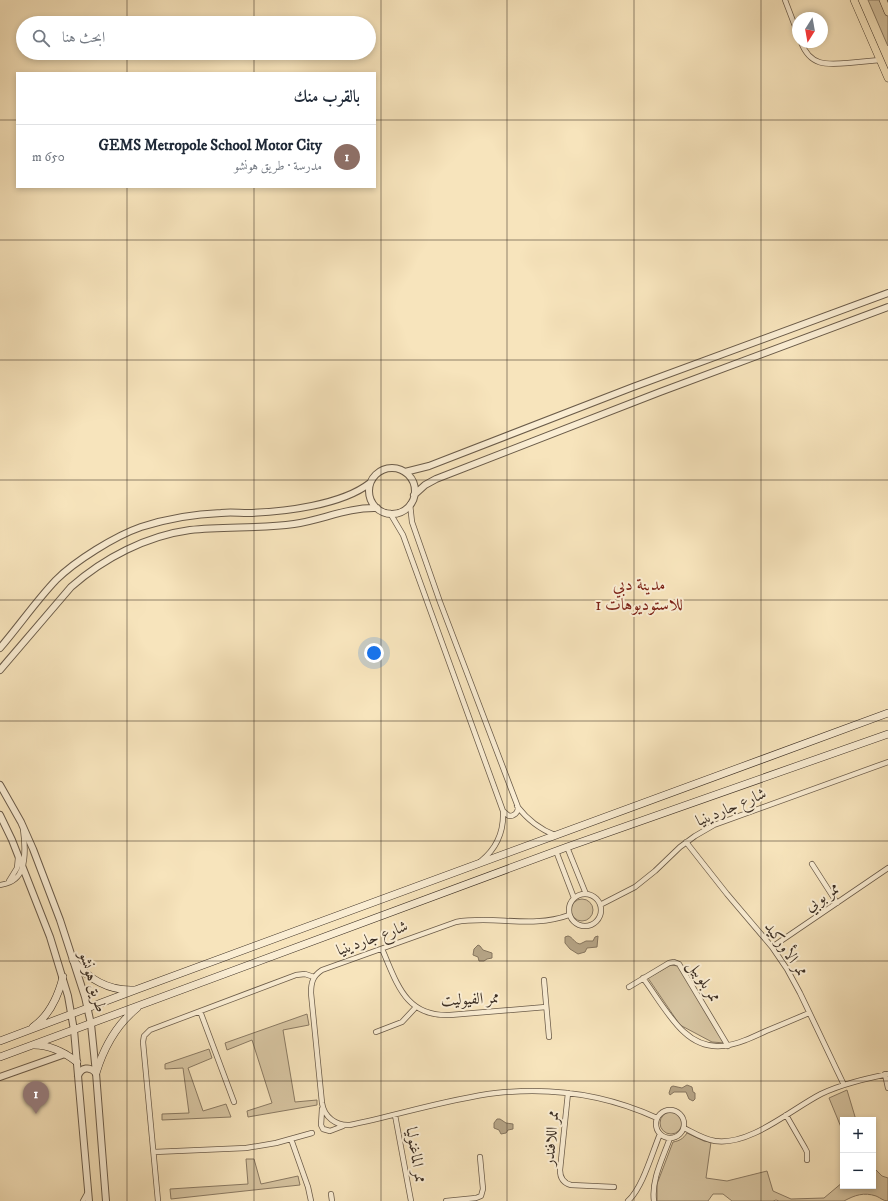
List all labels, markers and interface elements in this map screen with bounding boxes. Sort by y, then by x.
north arrow [792,12,828,48]
search box [16,16,376,60]
icon: search [30,27,52,49]
text: ابحث هنا [62,28,105,47]
text: بالقرب منك [294,86,360,108]
text: GEMS Metropole School Motor City [98,136,322,155]
text: 650 m [32,149,65,165]
text: 1 [345,149,349,165]
text: مدرسة · طريق هونشو [234,158,322,174]
district label: مدينة دبي للاستوديوهات 1 [595,574,683,616]
your location [364,643,384,663]
street label: شارع جاردينيا [693,783,770,834]
street label: ممر بوبي [801,878,844,918]
street label: شارع جاردينيا [334,916,412,963]
street label: ممر الأوركيد [760,917,814,980]
street label: طريق هونشو [74,947,111,1015]
street label: ممر بلوبيل [682,956,725,1007]
street label: ممر الفيوليت [440,987,500,1011]
pin: 1 [23,1081,49,1114]
street label: ممر اللافندر [538,1110,563,1168]
map controls [840,1117,876,1189]
button: + [840,1117,876,1153]
street label: ممر الماغنوليا [401,1125,431,1185]
button: − [840,1153,876,1189]

